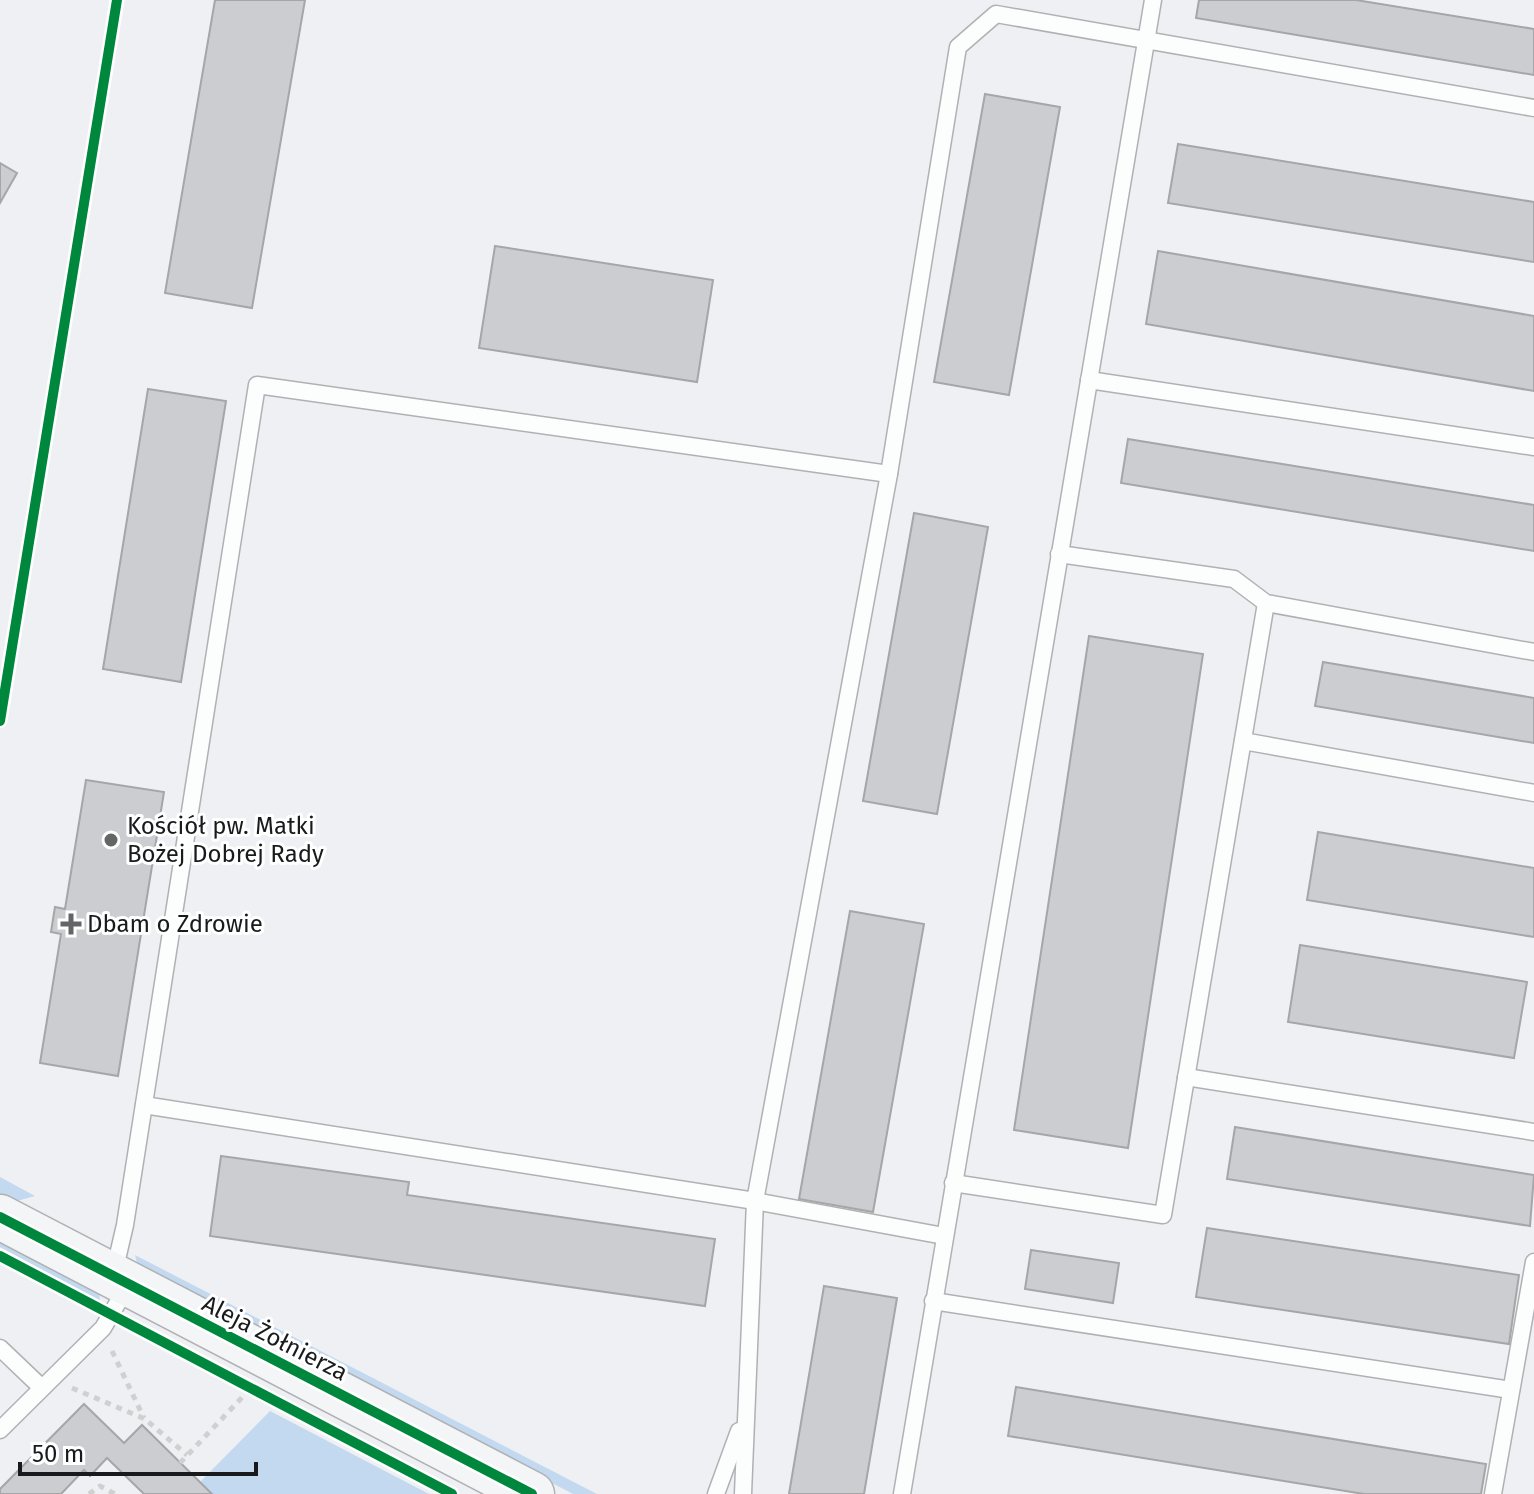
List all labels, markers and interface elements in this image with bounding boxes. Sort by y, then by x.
place label: Kościół pw. Matki Bożej Dobrej Rady [127,812,324,868]
marker: Kościół pw. Matki Bożej Dobrej Rady [102,831,120,849]
place label: Dbam o Zdrowie [87,910,263,938]
marker: Dbam o Zdrowie [62,915,80,933]
street label: Aleja Żołnierza [198,1289,352,1387]
scale bar [20,1426,256,1476]
text: 50 m [32,1440,84,1468]

